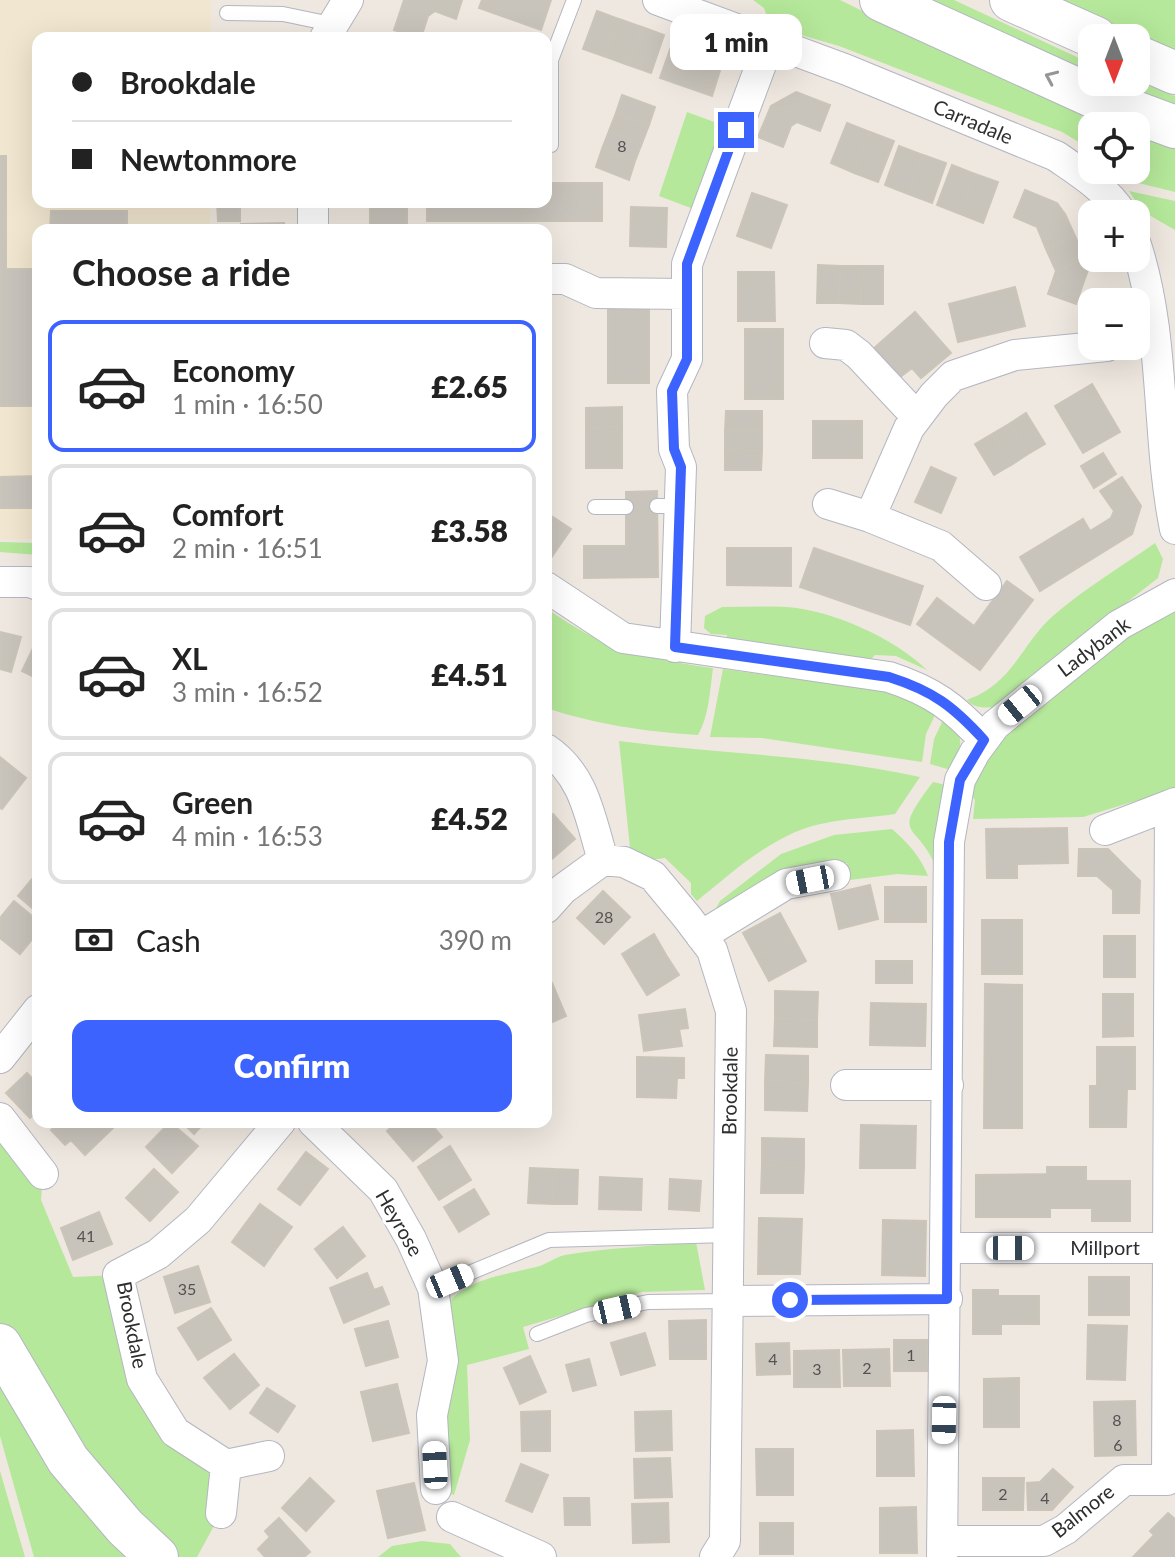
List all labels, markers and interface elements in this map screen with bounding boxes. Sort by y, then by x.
callout: 1 min [670,14,802,70]
north arrow [1078,24,1150,96]
map controls [1078,24,1150,360]
text: 1 min [704,26,768,58]
text: Brookdale [120,64,256,100]
one-way arrow [1044,71,1059,87]
street label: Carradale [930,94,1017,149]
route end [718,112,754,148]
button: locate [1078,112,1150,184]
house number: 8 [617,136,627,155]
text: Newtonmore [120,141,297,177]
button: + [1078,200,1150,272]
text: Choose a ride [72,250,291,294]
button: − [1078,288,1150,360]
icon: car [76,350,148,422]
text: Economy [172,352,295,388]
text: £2.65 [431,368,508,404]
text: 1 min · 16:50 [172,388,323,420]
icon: car [76,494,148,566]
text: Comfort [172,496,284,532]
text: £3.58 [431,512,508,548]
text: 2 min · 16:51 [172,532,323,564]
street label: Ladybank [1053,611,1135,681]
icon: car [76,638,148,710]
text: XL [172,640,208,676]
text: £4.51 [431,656,508,692]
text: 3 min · 16:52 [172,676,323,708]
car [994,681,1046,729]
icon: car [76,782,148,854]
text: Green [172,784,253,820]
text: £4.52 [431,800,508,836]
text: 4 min · 16:53 [172,820,323,852]
car [784,864,836,896]
house number: 28 [595,907,613,926]
icon: cash [72,918,116,962]
text: Cash [136,922,201,958]
text: 390 m [439,924,512,956]
button: Confirm [72,1020,512,1112]
street label: Brookdale [716,1047,742,1135]
street label: Heyrose [371,1185,429,1260]
house number: 41 [77,1226,95,1245]
street label: Millport [1070,1235,1140,1259]
car [986,1236,1034,1260]
car [423,1261,477,1301]
street label: Brookdale [113,1279,153,1370]
house number: 35 [178,1279,196,1298]
route start [772,1282,808,1318]
car [591,1292,643,1326]
house number: 1 [906,1345,916,1364]
house number: 4 [768,1349,778,1368]
house number: 2 [862,1358,872,1377]
house number: 3 [812,1359,822,1378]
car [932,1396,956,1444]
house number: 8 [1112,1410,1122,1429]
house number: 6 [1113,1435,1123,1454]
car [422,1440,448,1490]
street label: Balmore [1046,1478,1118,1542]
house number: 2 [998,1484,1008,1503]
house number: 4 [1040,1488,1050,1507]

